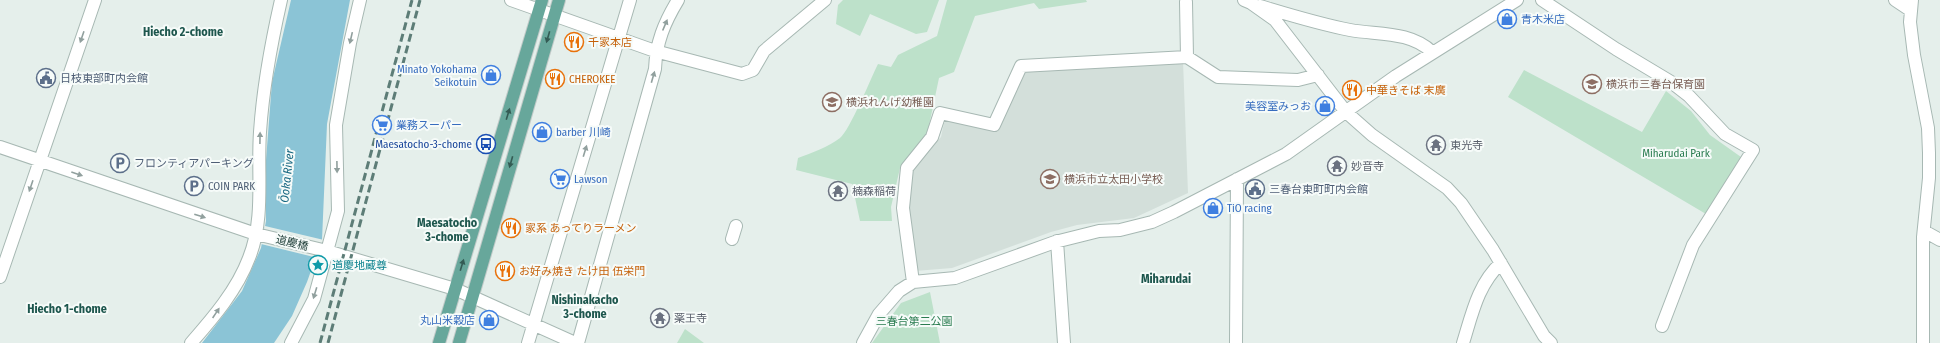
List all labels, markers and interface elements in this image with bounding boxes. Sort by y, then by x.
shop icon: 青木米店 [1496,8,1518,30]
place label: 青木米店 [1521,13,1565,26]
one-way arrow [662,19,668,30]
district label: Hiecho 2-chome [143,25,223,39]
one-way arrow [79,31,85,43]
restaurant icon: 千家本店 [563,31,585,53]
one-way arrow [348,32,354,44]
one-way arrow [545,32,551,44]
place label: 千家本店 [588,36,632,49]
place label: Minato Yokohama Seikotuin [397,63,477,89]
shop icon: Minato Yokohama Seikotuin [480,64,502,86]
public building icon: 日枝東部町内会館 [35,67,57,89]
restaurant icon: CHEROKEE [544,68,566,90]
one-way arrow [650,71,656,84]
place label: 日枝東部町内会館 [60,72,148,85]
place label: CHEROKEE [569,73,615,86]
school or university icon: 横浜市三春台保育園 [1581,73,1603,95]
place label: 横浜市三春台保育園 [1606,78,1705,91]
restaurant icon: 中華きそば 末廣 [1341,79,1363,101]
place label: 中華きそば 末廣 [1366,84,1446,97]
school or university icon: 横浜れんげ幼稚園 [821,91,843,113]
shop icon: 美容室みっお [1314,95,1336,117]
place label: 横浜れんげ幼稚園 [846,96,934,109]
place label: 美容室みっお [1245,100,1311,113]
one-way arrow [505,108,511,120]
supermarket icon: 業務スーパー [371,114,393,136]
place label: 業務スーパー [396,119,462,132]
shop icon: barber 川崎 [531,121,553,143]
place label: barber 川崎 [556,126,611,139]
one-way arrow [257,131,263,144]
bus stop icon: Maesatocho-3-chome [475,133,497,155]
temple icon: 東光寺 [1425,134,1447,156]
place label: Maesatocho-3-chome [375,138,472,151]
place label: 東光寺 [1450,139,1483,152]
one-way arrow [582,145,588,157]
park label: Miharudai Park [1642,147,1711,160]
water label: Ōoka River [277,148,297,203]
parking icon: フロンティアパーキング [109,152,131,174]
temple icon: 妙音寺 [1326,155,1348,177]
one-way arrow [508,156,514,168]
place label: フロンティアパーキング [134,157,254,170]
place label: 妙音寺 [1351,160,1384,173]
one-way arrow [334,161,340,174]
supermarket icon: Lawson [549,168,571,190]
school or university icon: 横浜市立太田小学校 [1039,168,1061,190]
one-way arrow [71,171,83,177]
place label: Lawson [574,173,608,186]
place label: 横浜市立太田小学校 [1064,173,1163,186]
parking icon: COIN PARK [183,175,205,197]
public building icon: 三春台東町町内会館 [1244,178,1266,200]
place label: COIN PARK [208,180,255,193]
temple icon: 楠森稲荷 [827,180,849,202]
one-way arrow [28,181,34,193]
place label: 三春台東町町内会館 [1269,183,1368,196]
place label: 楠森稲荷 [852,185,896,198]
shop icon: TiO racing [1202,197,1224,219]
place label: TiO racing [1227,202,1273,215]
one-way arrow [194,213,206,219]
district label: Maesatocho 3-chome [417,216,478,244]
restaurant icon: 家系 あってりラーメン [500,217,522,239]
place label: 家系 あってりラーメン [525,222,637,235]
street label: 道慶橋 [274,233,310,253]
place icon: 道慶地蔵尊 [307,254,329,276]
place label: 道慶地蔵尊 [332,259,387,272]
one-way arrow [459,259,465,271]
restaurant icon: お好み焼き たけ田 伍栄門 [494,260,516,282]
place label: お好み焼き たけ田 伍栄門 [519,265,645,278]
district label: Miharudai [1141,272,1191,286]
one-way arrow [312,288,318,300]
district label: Nishinakacho 3-chome [551,293,619,321]
district label: Hiecho 1-chome [27,302,107,316]
temple icon: 薬王寺 [649,307,671,329]
one-way arrow [212,308,220,319]
shop icon: 丸山米穀店 [478,309,500,331]
place label: 薬王寺 [674,312,707,325]
place label: 丸山米穀店 [420,314,475,327]
park label: 三春台第二公園 [876,315,953,328]

